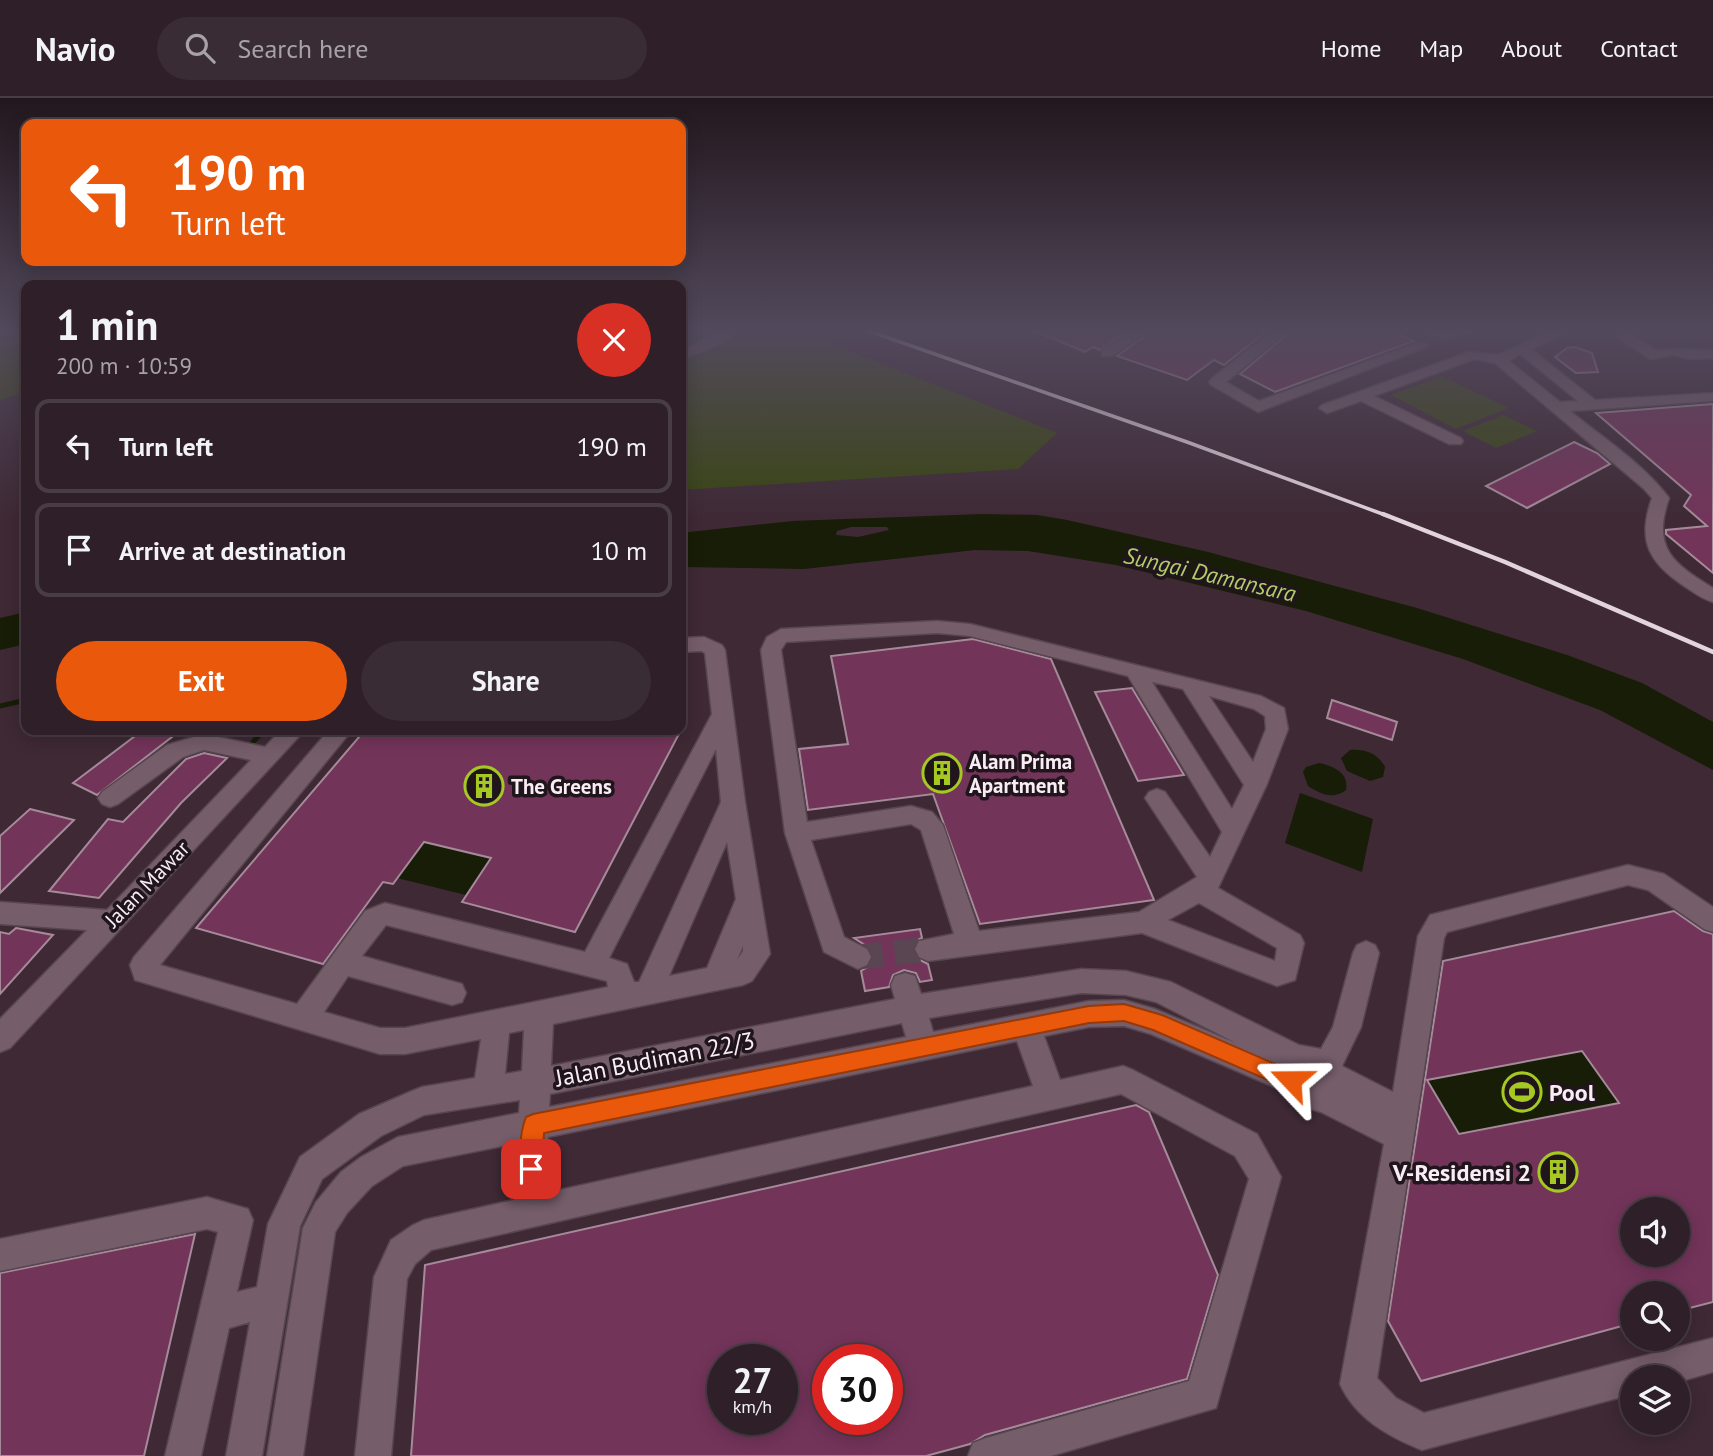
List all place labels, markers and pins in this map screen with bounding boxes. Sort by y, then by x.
place label: Alam Prima Apartment [969,748,1072,799]
building icon: Alam Prima Apartment [921,752,963,794]
building icon: The Greens [463,765,505,807]
place label: The Greens [511,773,612,800]
sports icon: Pool [1501,1071,1543,1113]
place label: Pool [1549,1077,1596,1108]
pin [501,1139,561,1199]
building icon: V-Residensi 2 [1537,1151,1579,1193]
place label: V-Residensi 2 [1392,1157,1531,1188]

